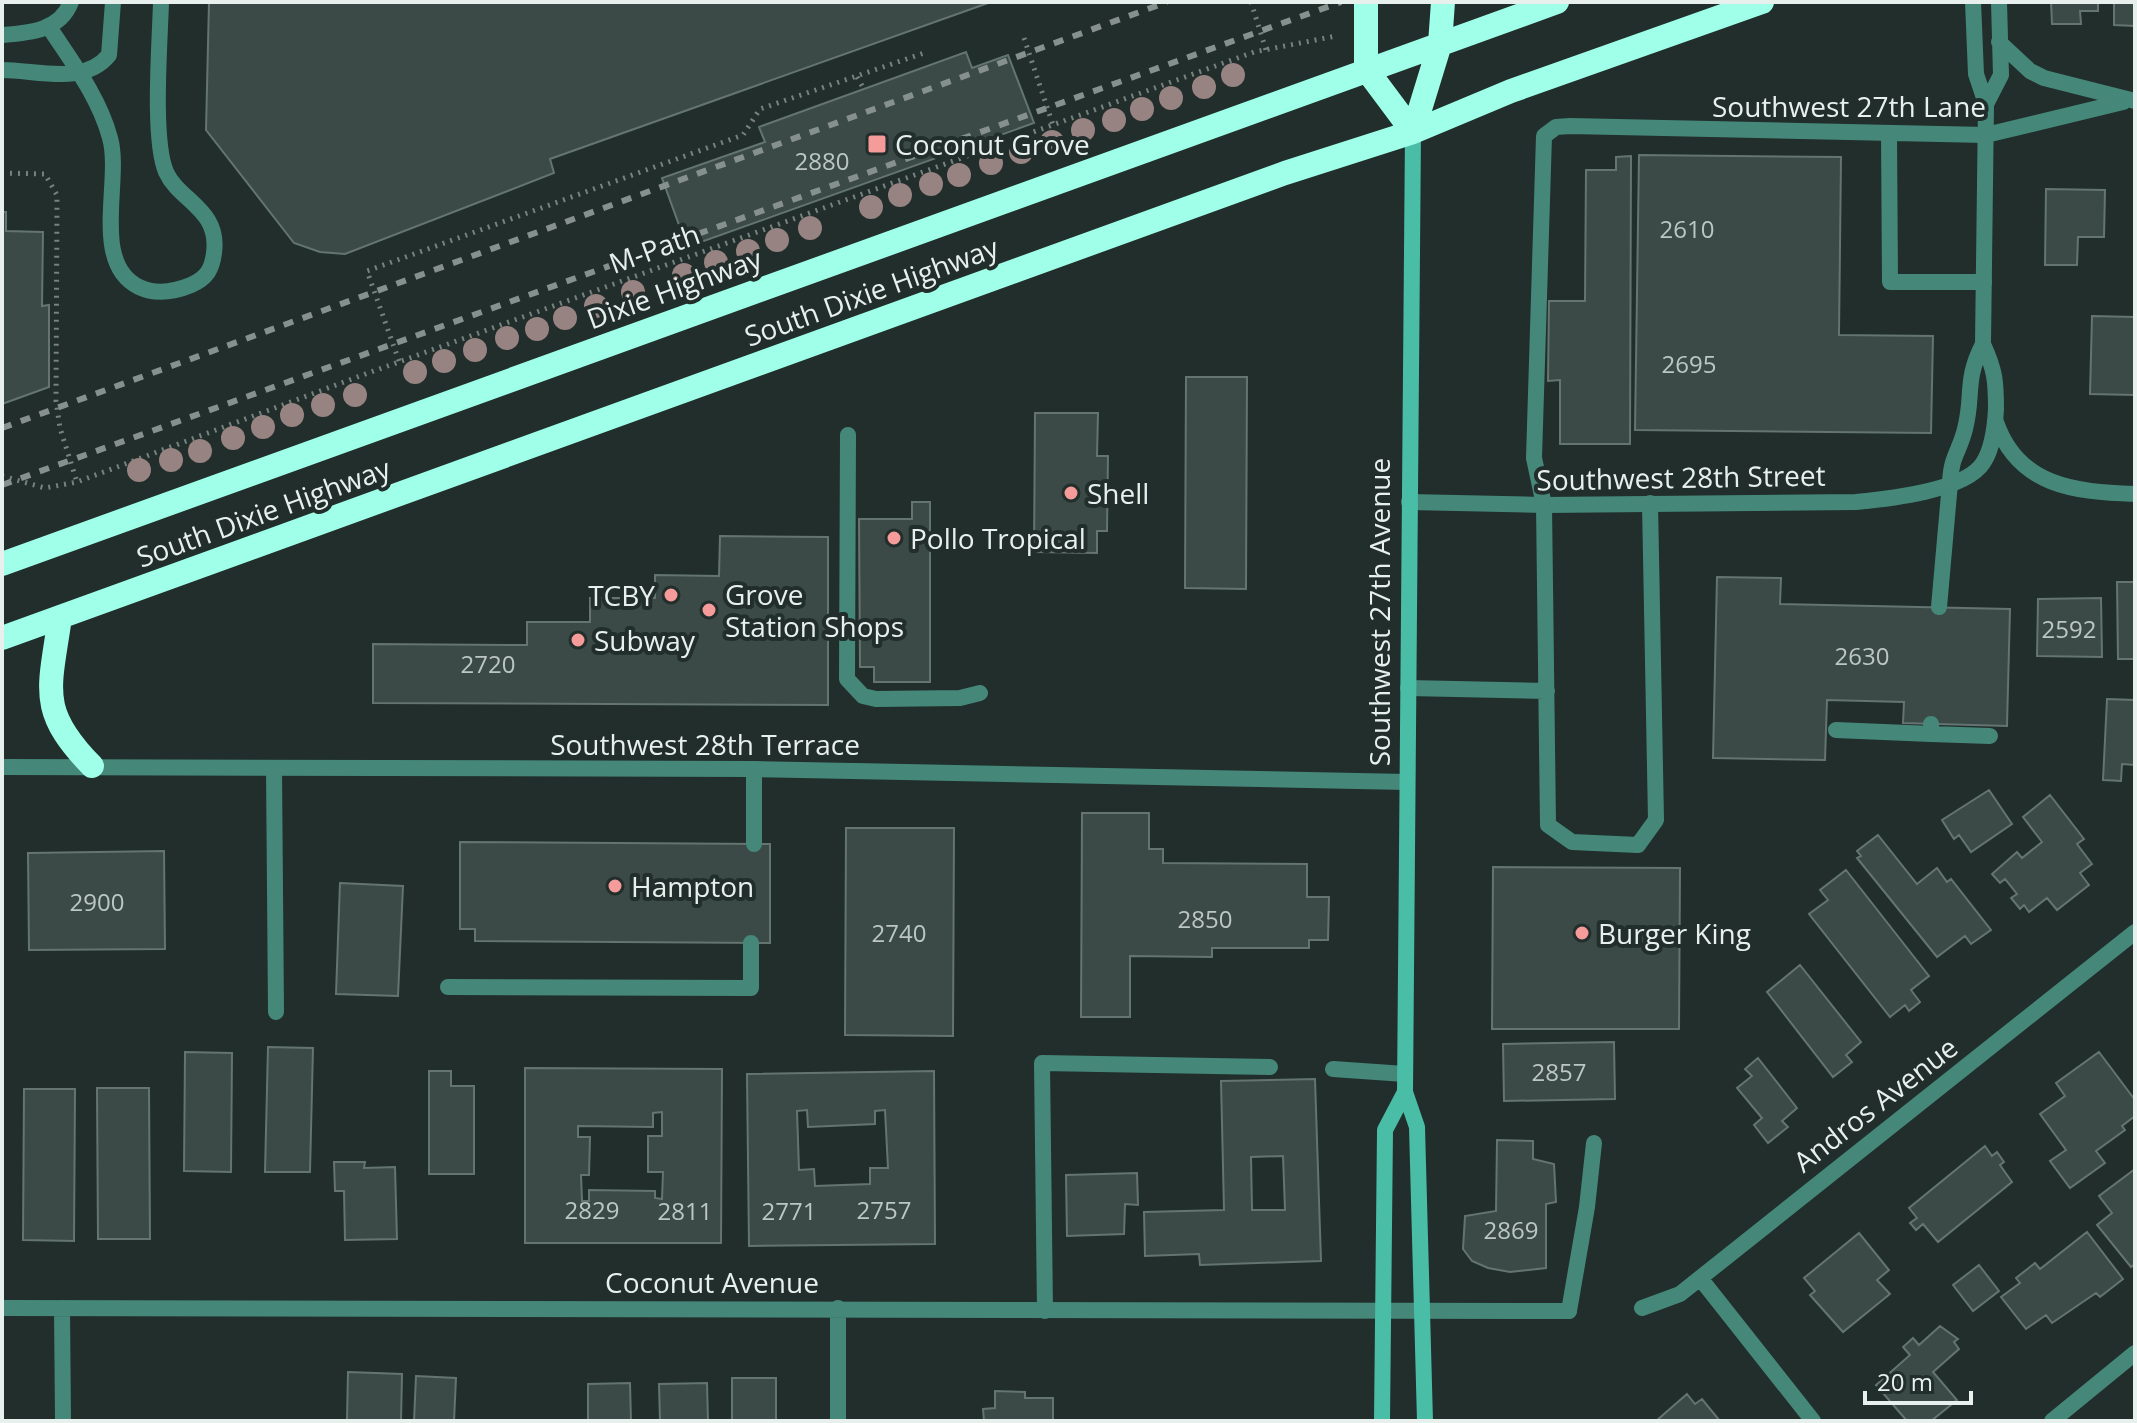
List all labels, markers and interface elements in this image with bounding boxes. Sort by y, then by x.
street label: Southwest 27th Lane [1712,87,1986,125]
place label: Coconut Grove [895,125,1090,163]
marker: Coconut Grove [866,133,888,155]
house number: 2880 [795,144,849,177]
house number: 2610 [1660,212,1714,245]
street label: M-Path [603,214,705,282]
street label: South Dixie Highway [739,227,1004,355]
street label: Dixie Highway [581,238,768,337]
house number: 2695 [1662,347,1716,380]
street label: South Dixie Highway [131,448,396,576]
street label: Southwest 28th Street [1536,455,1826,499]
street label: Southwest 27th Avenue [1360,458,1398,766]
place label: Shell [1087,474,1149,512]
marker: Shell [1062,484,1080,502]
place label: Pollo Tropical [910,519,1086,557]
marker: Pollo Tropical [885,529,903,547]
place label: Grove Station Shops [725,575,904,645]
place label: TCBY [588,576,655,614]
marker: TCBY [662,586,680,604]
marker: Grove Station Shops [700,601,718,619]
house number: 2592 [2042,612,2096,645]
place label: Subway [594,621,696,659]
marker: Subway [569,631,587,649]
house number: 2630 [1835,639,1889,672]
house number: 2720 [461,647,515,680]
street label: Southwest 28th Terrace [550,725,860,763]
place label: Hampton [631,867,754,905]
marker: Hampton [606,877,624,895]
house number: 2900 [70,885,124,918]
house number: 2850 [1178,902,1232,935]
place label: Burger King [1598,914,1751,952]
house number: 2740 [872,916,926,949]
marker: Burger King [1573,924,1591,942]
street label: Andros Avenue [1785,1028,1965,1180]
house number: 2857 [1532,1055,1586,1088]
house number: 2829 [565,1193,619,1226]
house number: 2757 [857,1193,911,1226]
house number: 2811 [658,1194,712,1227]
house number: 2771 [762,1194,816,1227]
house number: 2869 [1484,1213,1538,1246]
street label: Coconut Avenue [605,1263,819,1301]
scale bar [1865,1355,1971,1405]
text: 20 m [1877,1365,1933,1398]

